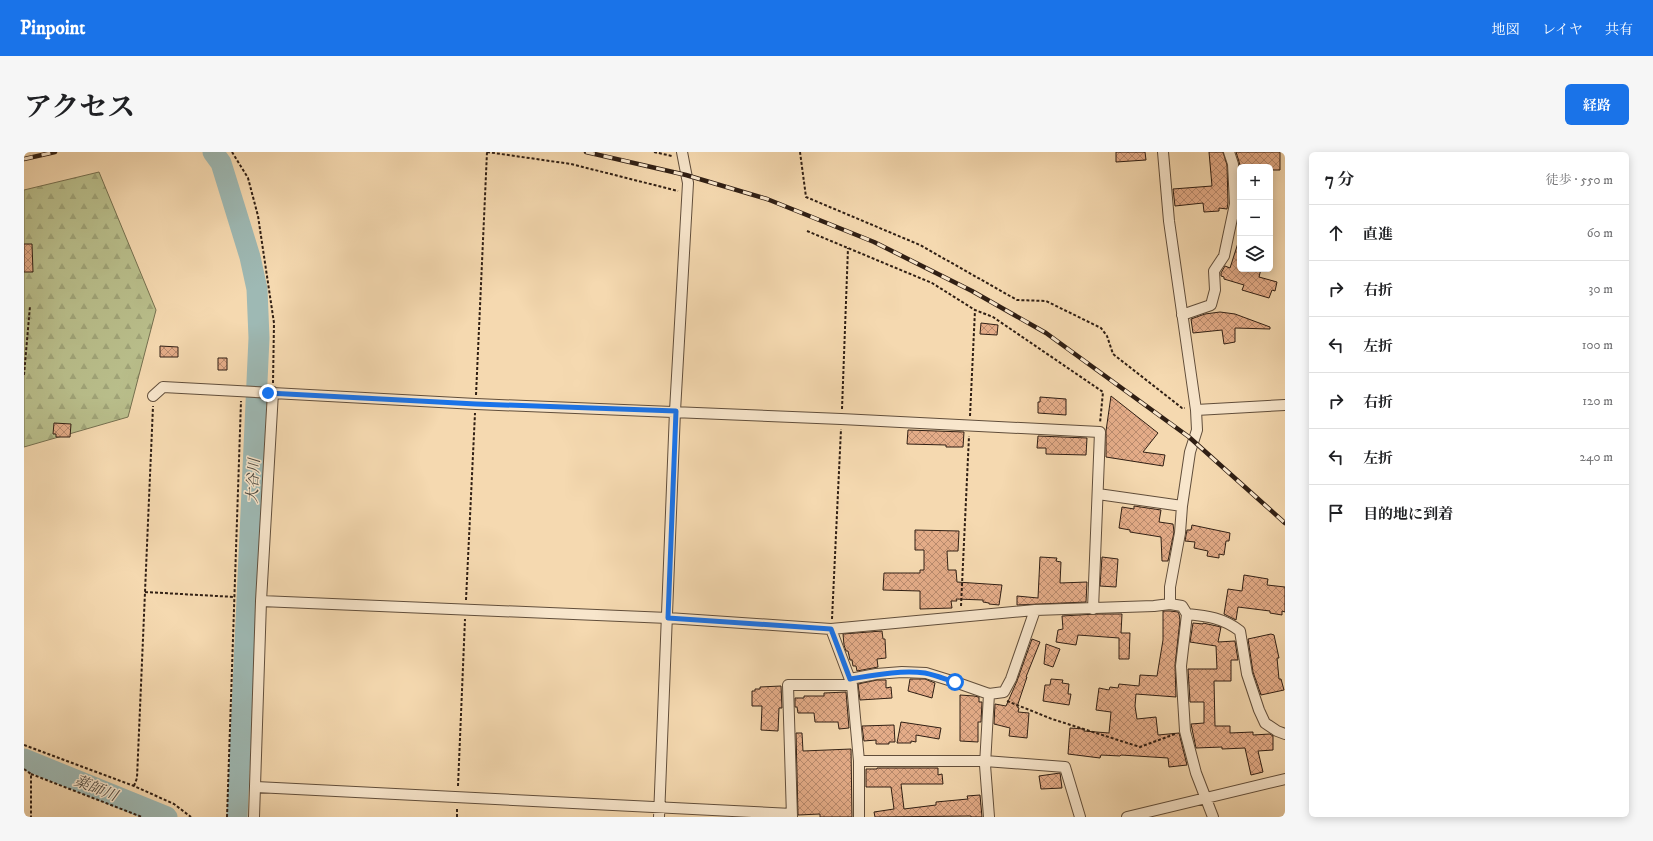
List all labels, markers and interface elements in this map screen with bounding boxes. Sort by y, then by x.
text: Pinpoint [20,17,85,40]
text: 地図 [1492,21,1520,39]
text: レイヤ [1542,21,1583,39]
text: 共有 [1605,21,1633,39]
button: 経路 [1565,84,1629,125]
text: アクセス [24,90,135,125]
map controls [1237,164,1273,272]
button: + [1237,164,1273,200]
text: 7 分 [1325,169,1355,191]
text: 徒歩 · 550 m [1546,172,1613,188]
button: − [1237,200,1273,236]
icon: ahead [1325,222,1347,244]
text: 直進 [1363,225,1393,244]
text: 60 m [1587,225,1613,241]
button: layers [1237,236,1273,272]
icon: right [1325,278,1347,300]
text: 右折 [1363,281,1393,300]
text: 30 m [1589,281,1613,297]
icon: left [1325,334,1347,356]
text: 左折 [1363,337,1393,356]
text: 100 m [1582,337,1613,353]
route end [259,384,277,402]
icon: right [1325,390,1347,412]
text: 右折 [1363,393,1393,412]
text: 120 m [1582,393,1613,409]
icon: left [1325,446,1347,468]
text: 左折 [1363,449,1393,468]
text: 240 m [1580,449,1613,465]
water label: 大谷川 [243,456,264,504]
icon: arrive [1325,502,1347,524]
text: 目的地に到着 [1363,505,1453,524]
route start [946,673,964,691]
water label: 薬師川 [71,771,122,806]

